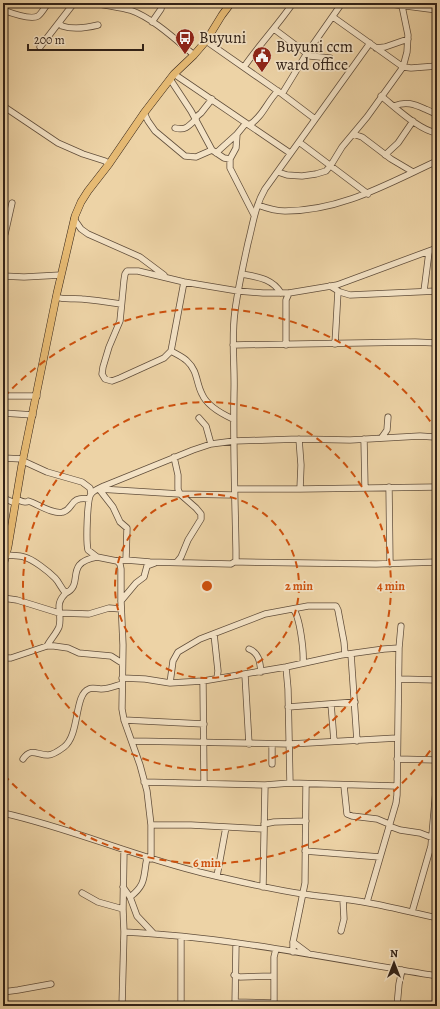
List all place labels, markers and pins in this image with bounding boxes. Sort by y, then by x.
bus stop icon: Buyuni [174,27,196,55]
place label: Buyuni [199,27,246,49]
place label: Buyuni ccm ward office [275,36,353,76]
public building icon: Buyuni ccm ward office [251,45,273,73]
centre of rings [200,579,214,593]

